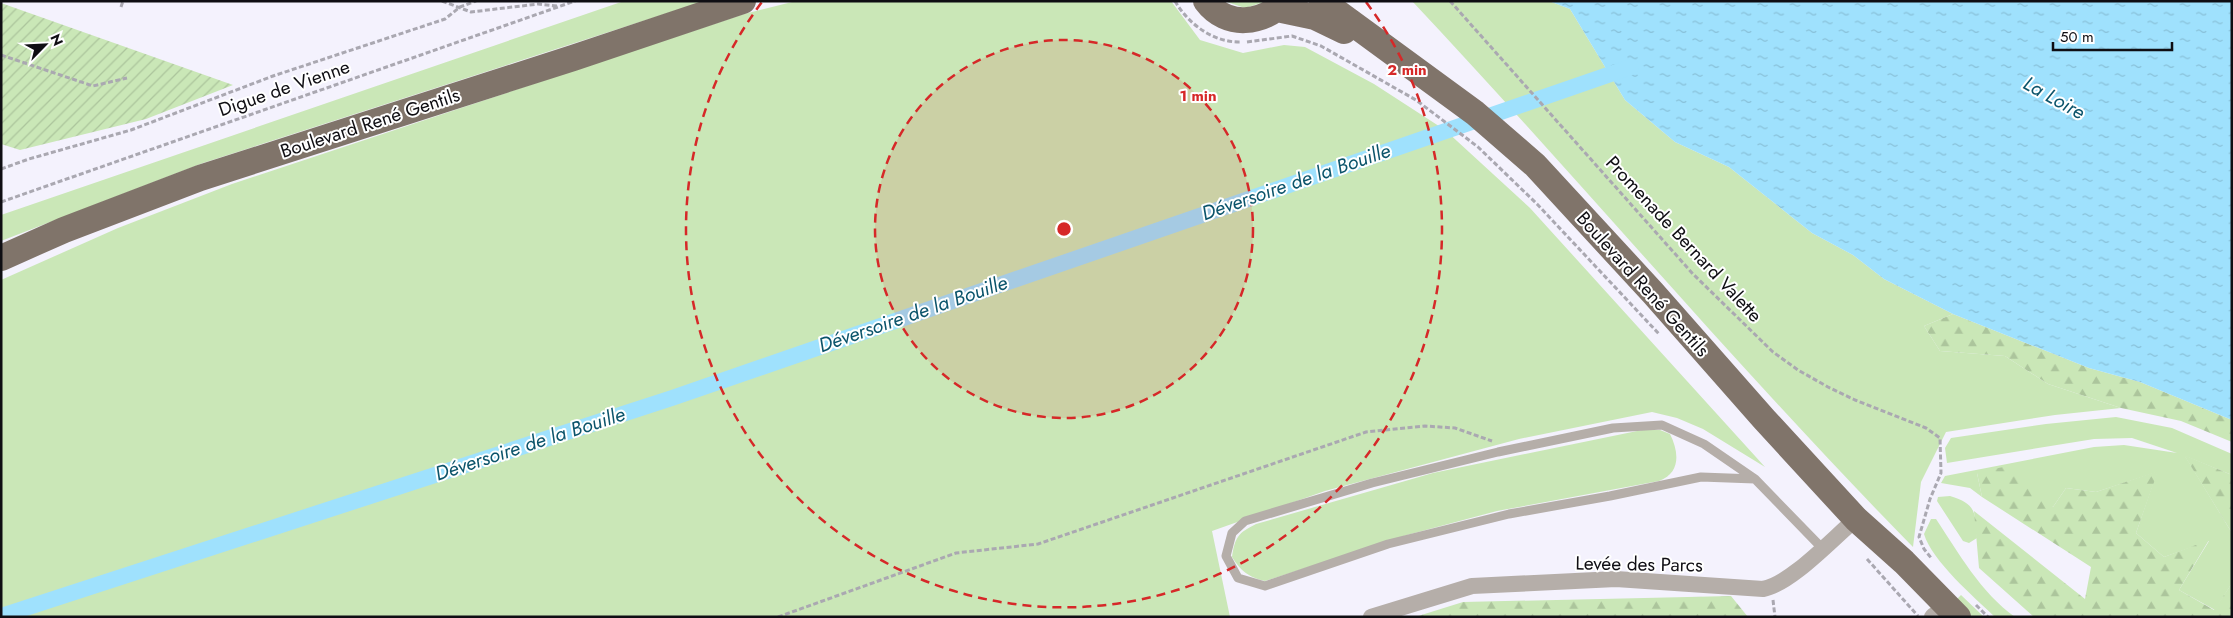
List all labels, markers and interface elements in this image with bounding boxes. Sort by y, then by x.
north arrow [20,20,70,70]
scale bar [2053,20,2172,52]
text: 50 m [2060,26,2094,48]
text: N [45,31,68,49]
street label: Digue de Vienne [215,53,354,123]
text: 2 min [1387,59,1427,81]
water label: La Loire [2018,69,2090,127]
street label: Boulevard René Gentils [277,81,464,165]
text: 1 min [1179,85,1217,107]
water label: Déversoire de la Bouille [1198,136,1394,228]
street label: Promenade Bernard Valette [1600,150,1769,328]
street label: Boulevard René Gentils [1570,205,1716,363]
centre of rings [1055,220,1073,238]
water label: Déversoire de la Bouille [815,268,1011,360]
water label: Déversoire de la Bouille [431,400,629,488]
street label: Levée des Parcs [1575,549,1703,579]

